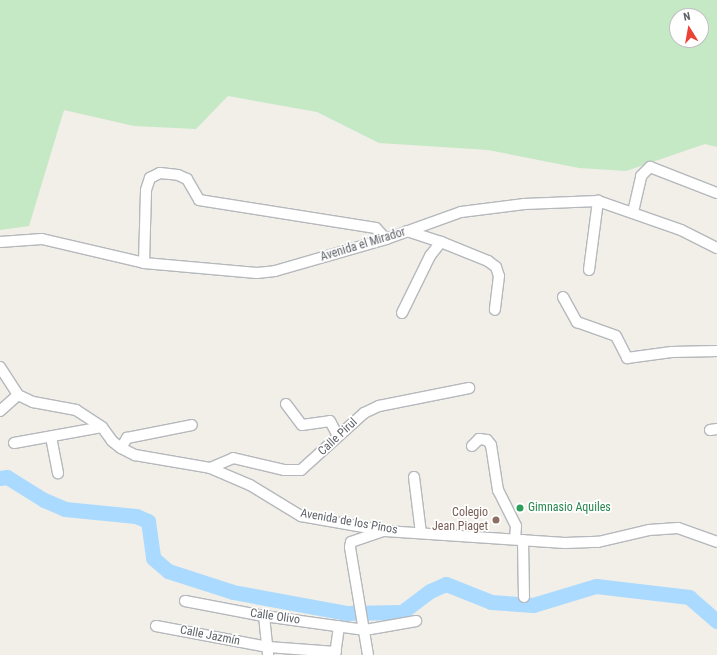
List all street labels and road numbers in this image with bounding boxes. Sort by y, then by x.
street label: Avenida el Mirador [319,225,407,265]
street label: Calle Pirul [316,415,360,459]
street label: Avenida de los Pinos [299,506,399,538]
street label: Calle Olivo [249,606,301,628]
street label: Calle Jazmín [179,623,241,649]

